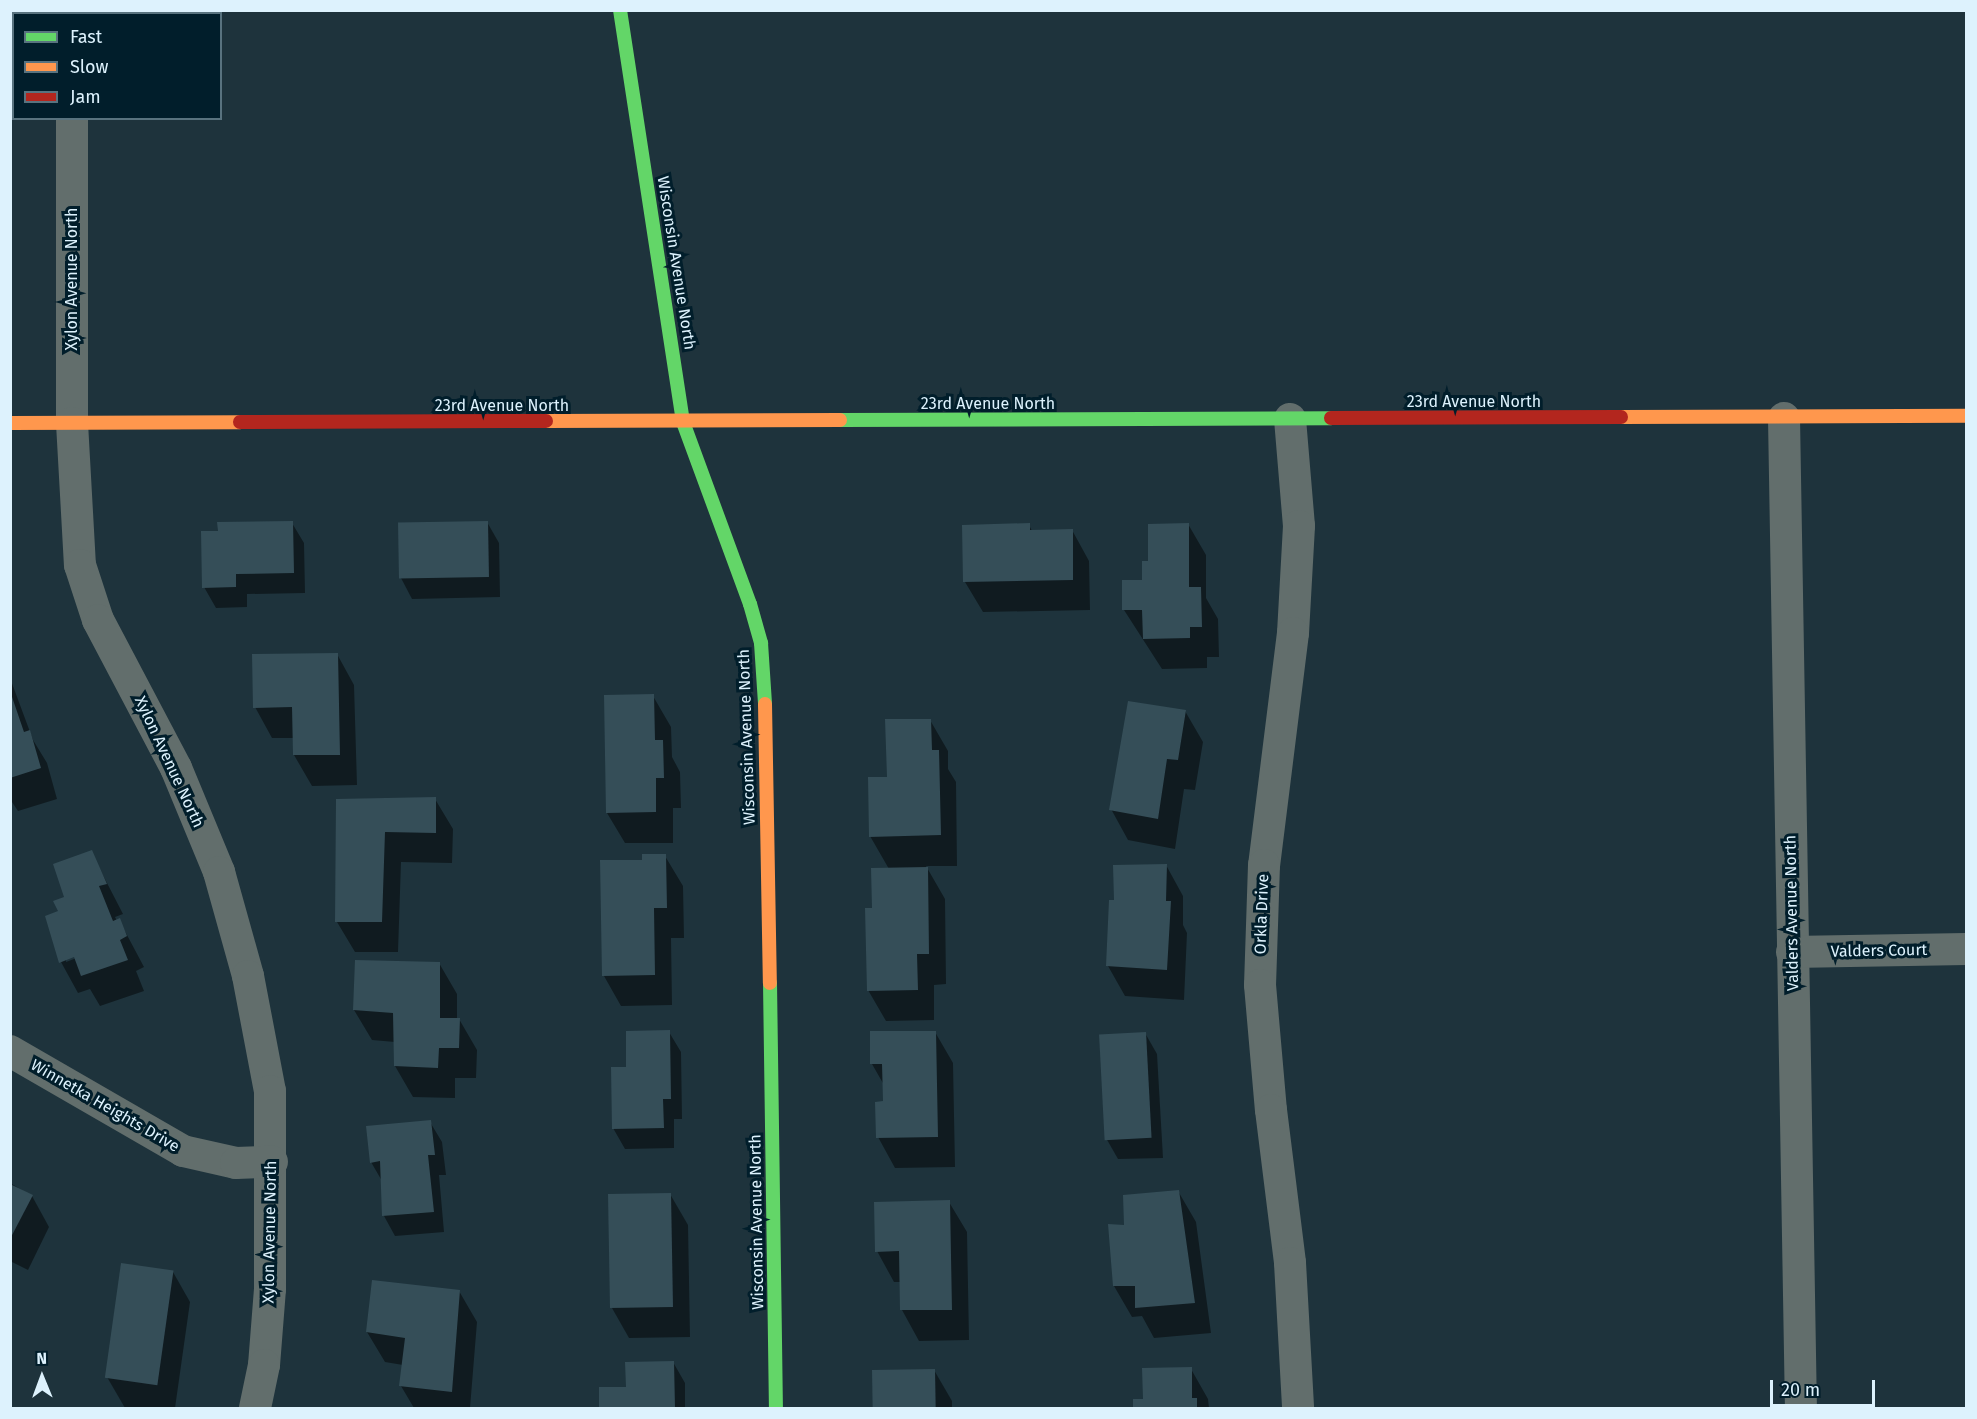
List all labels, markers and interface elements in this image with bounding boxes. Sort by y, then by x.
legend [12,12,222,120]
text: Fast [70,26,102,48]
text: Slow [70,56,108,78]
text: Jam [70,86,101,108]
street label: Wisconsin Avenue North [653,175,699,351]
street label: Xylon Avenue North [62,208,82,350]
street label: 23rd Avenue North [1407,392,1541,412]
street label: 23rd Avenue North [921,394,1055,414]
street label: 23rd Avenue North [435,396,569,416]
street label: Wisconsin Avenue North [734,649,760,825]
street label: Xylon Avenue North [130,693,208,831]
street label: Valders Avenue North [1781,835,1803,991]
street label: Orkla Drive [1251,873,1273,955]
street label: Valders Court [1831,941,1927,961]
street label: Winnetka Heights Drive [27,1056,183,1156]
street label: Wisconsin Avenue North [746,1134,768,1310]
street label: Xylon Avenue North [259,1160,281,1304]
north arrow [12,1347,72,1407]
text: N [36,1349,47,1368]
scale bar [1773,1368,1878,1406]
text: 20 m [1781,1379,1820,1401]

